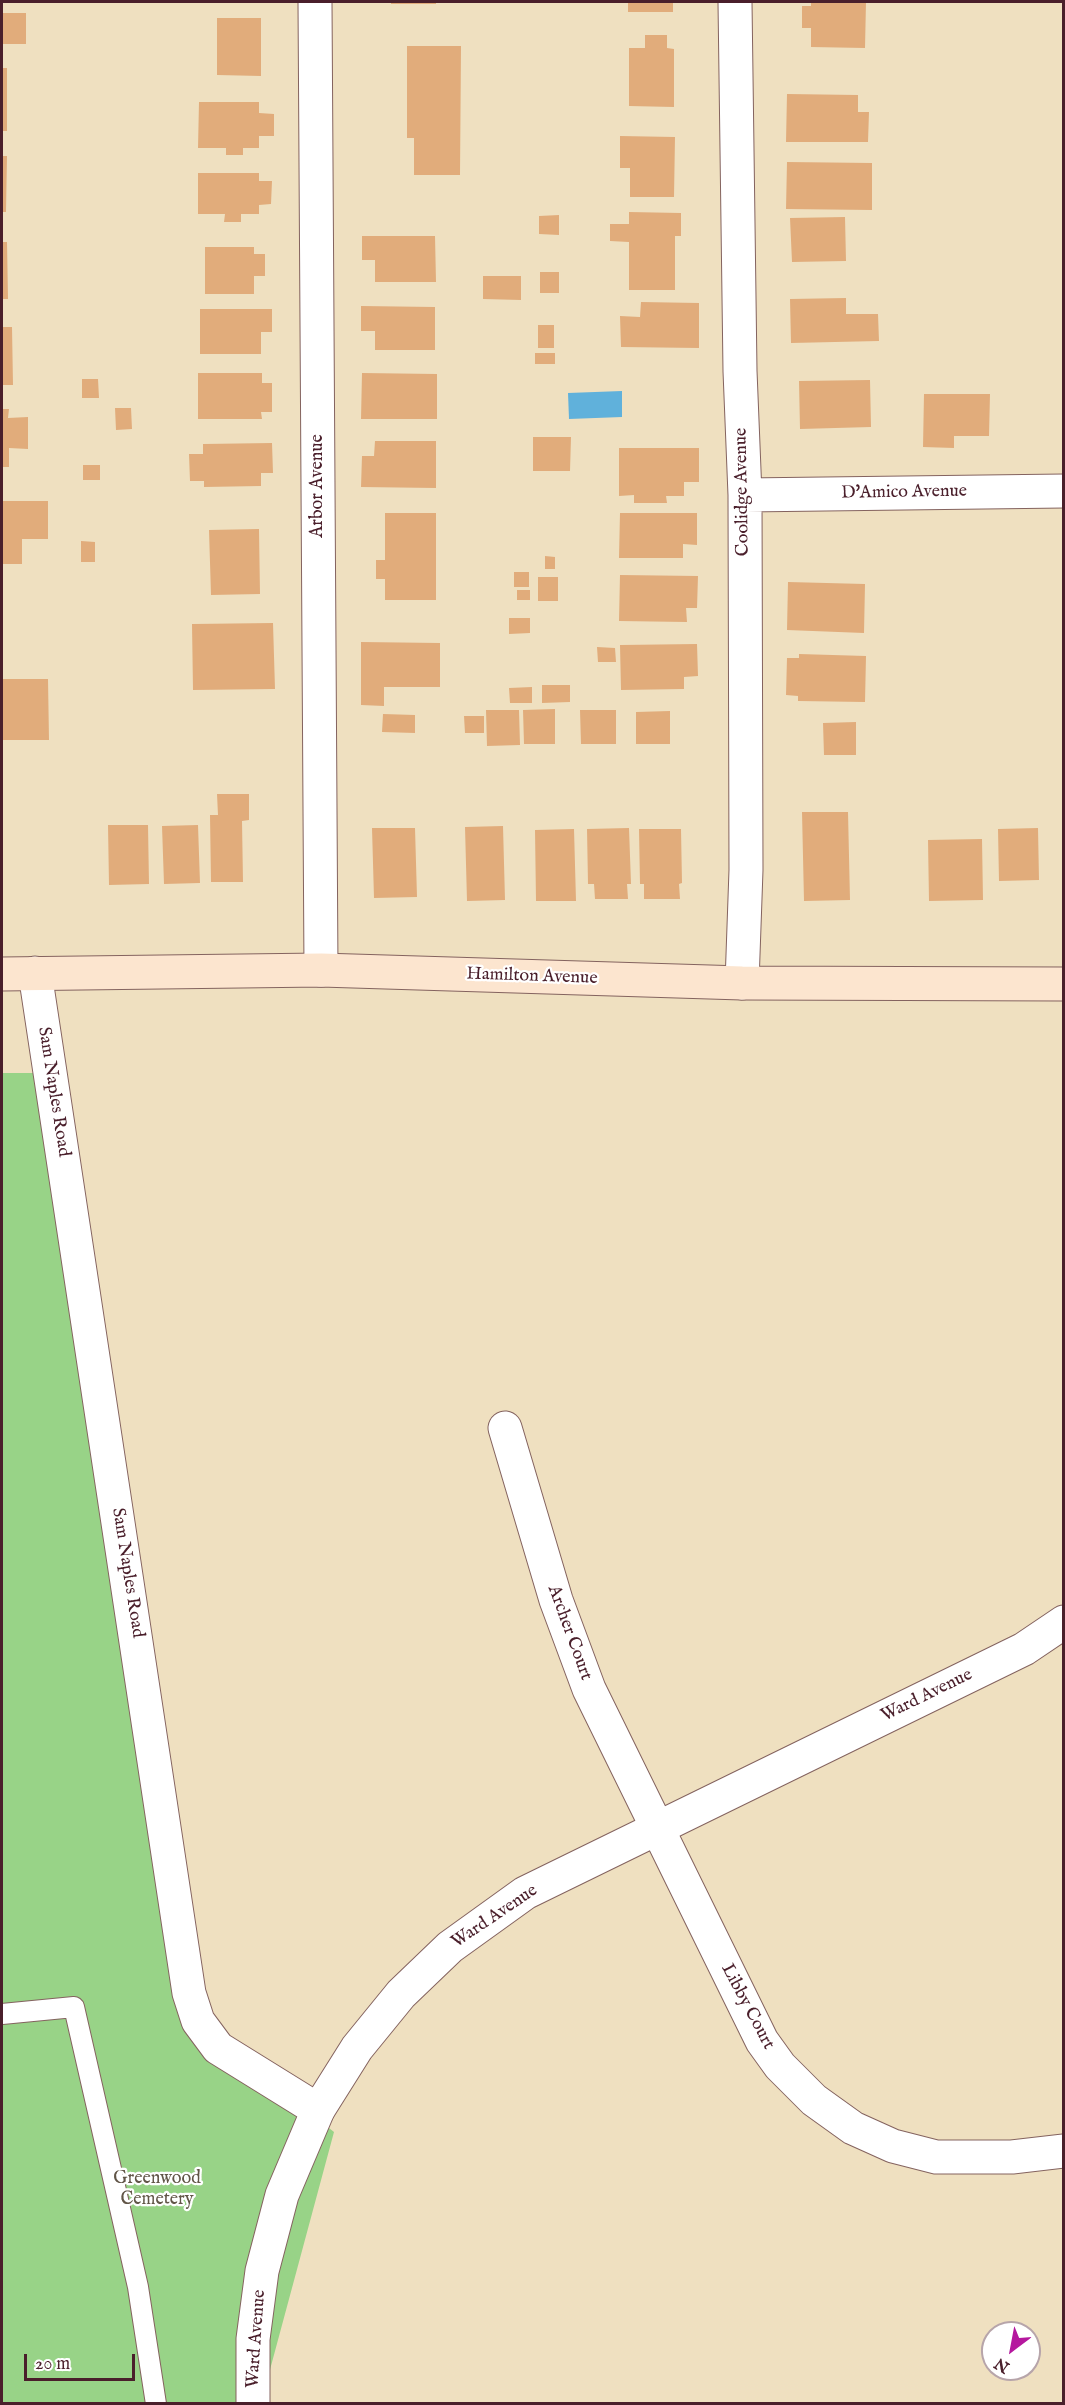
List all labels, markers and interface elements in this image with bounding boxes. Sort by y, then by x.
street label: Coolidge Avenue [731,428,755,556]
street label: Arbor Avenue [307,434,329,538]
street label: D'Amico Avenue [841,481,967,505]
street label: Hamilton Avenue [466,964,598,990]
street label: Sam Naples Road [32,1025,74,1159]
street label: Sam Naples Road [106,1506,148,1640]
street label: Archer Court [542,1583,596,1683]
street label: Ward Avenue [878,1665,976,1727]
street label: Ward Avenue [448,1880,542,1954]
street label: Libby Court [715,1960,779,2054]
park label: Greenwood Cemetery [113,2168,201,2210]
street label: Ward Avenue [243,2289,271,2389]
north arrow [981,2321,1041,2381]
scale bar [27,2342,138,2380]
text: N [991,2352,1014,2377]
text: 20 m [35,2353,70,2376]

